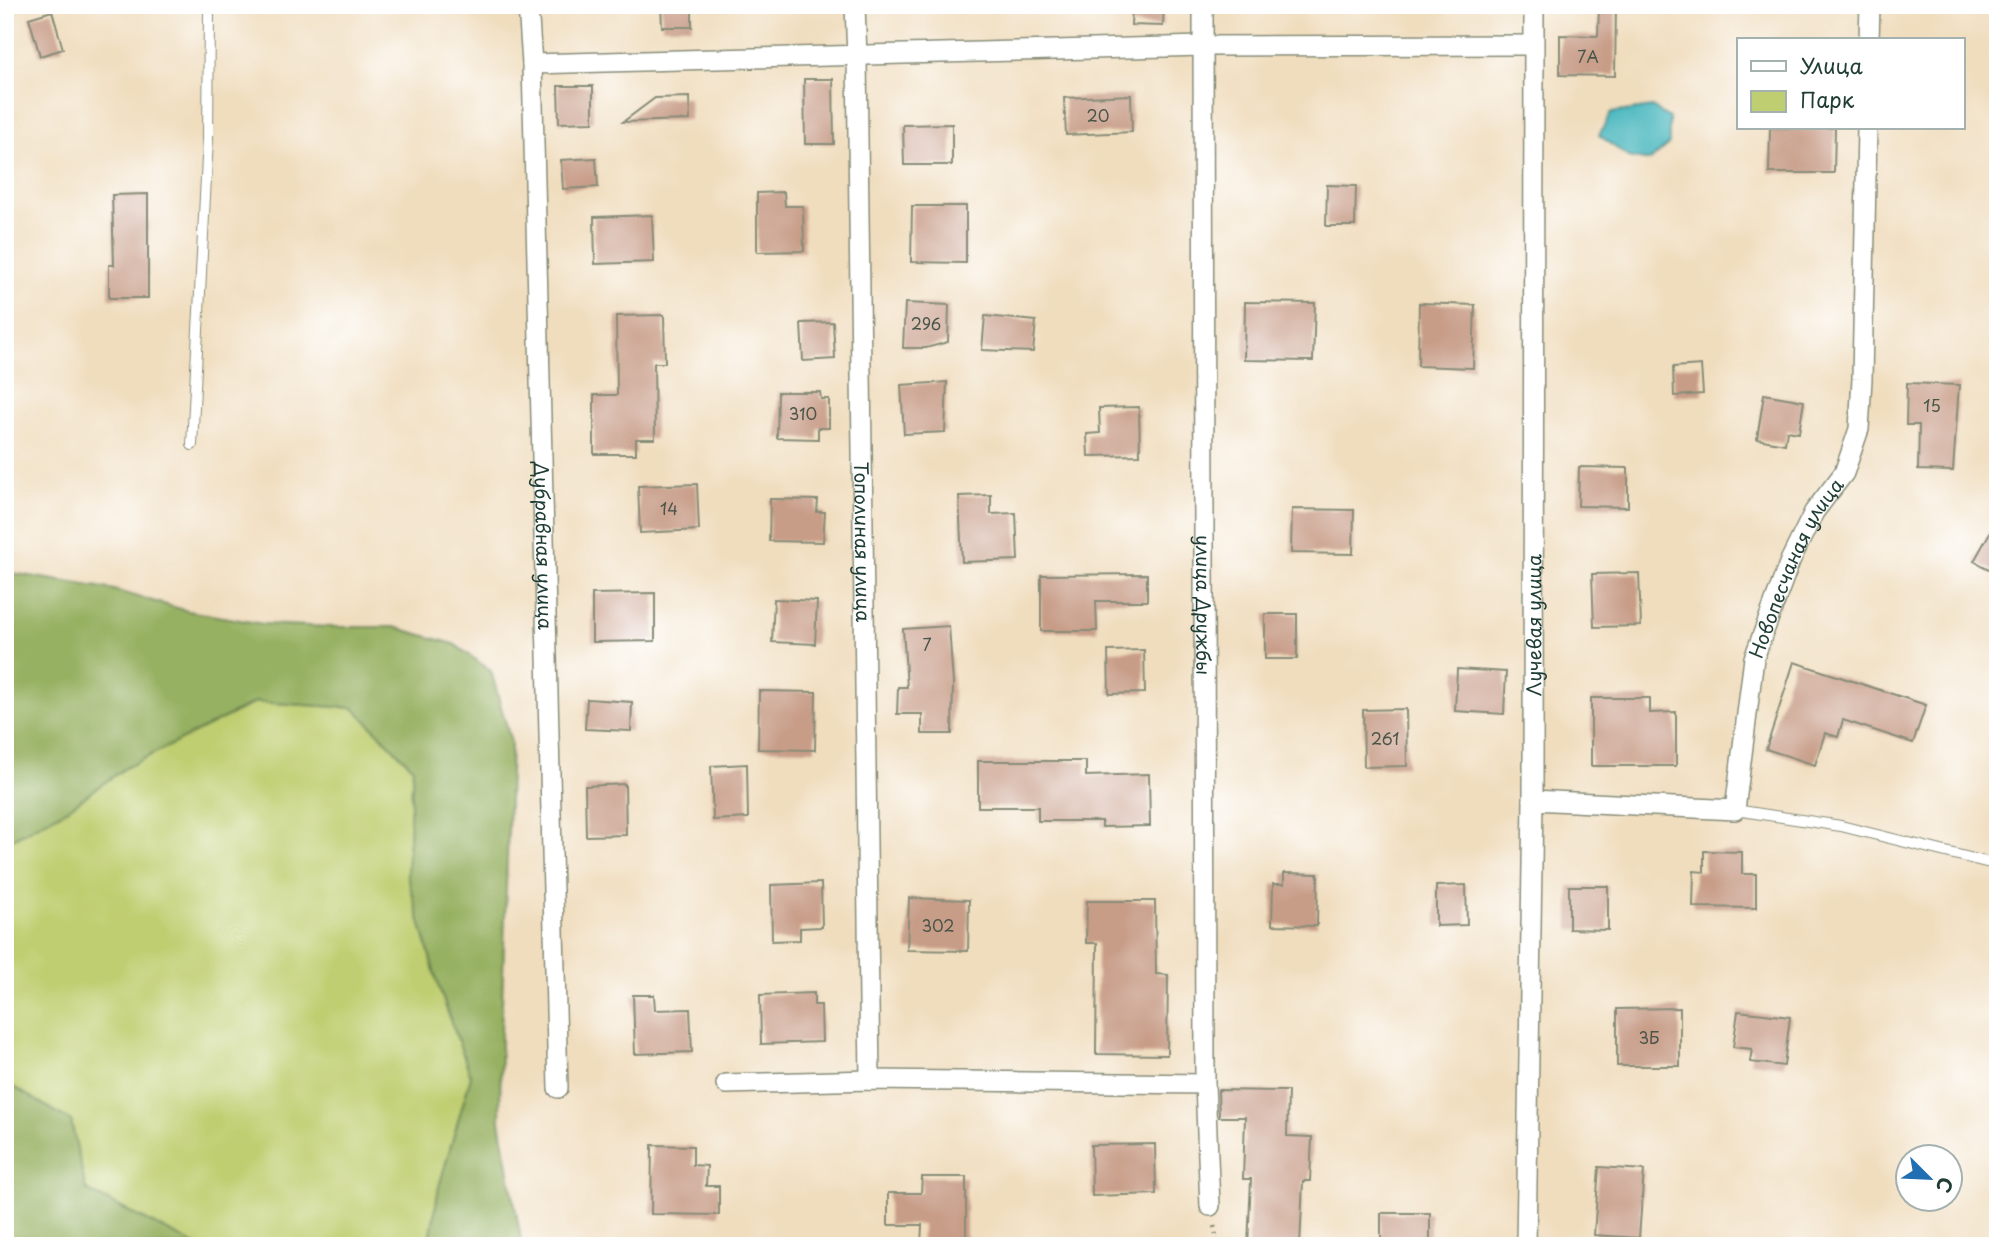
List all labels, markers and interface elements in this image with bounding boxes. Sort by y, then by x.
legend [1737,38,1965,130]
house number: 7А [1577,44,1599,68]
text: Улица [1800,49,1863,81]
text: Парк [1800,83,1855,115]
house number: 20 [1087,103,1109,127]
house number: 296 [911,311,941,335]
house number: 15 [1923,393,1941,417]
house number: 310 [789,401,817,425]
street label: Дубравная улица [528,460,560,630]
street label: Тополиная улица [848,462,878,622]
street label: Новопесчаная улица [1741,472,1850,662]
house number: 14 [660,496,678,520]
street label: улица Дружбы [1190,535,1218,675]
street label: Лучевая улица [1519,554,1547,696]
house number: 7 [922,632,932,656]
house number: 261 [1371,726,1399,750]
house number: 302 [921,913,955,937]
house number: 3Б [1639,1025,1659,1049]
north arrow [1895,1142,1965,1212]
text: С [1930,1173,1961,1198]

